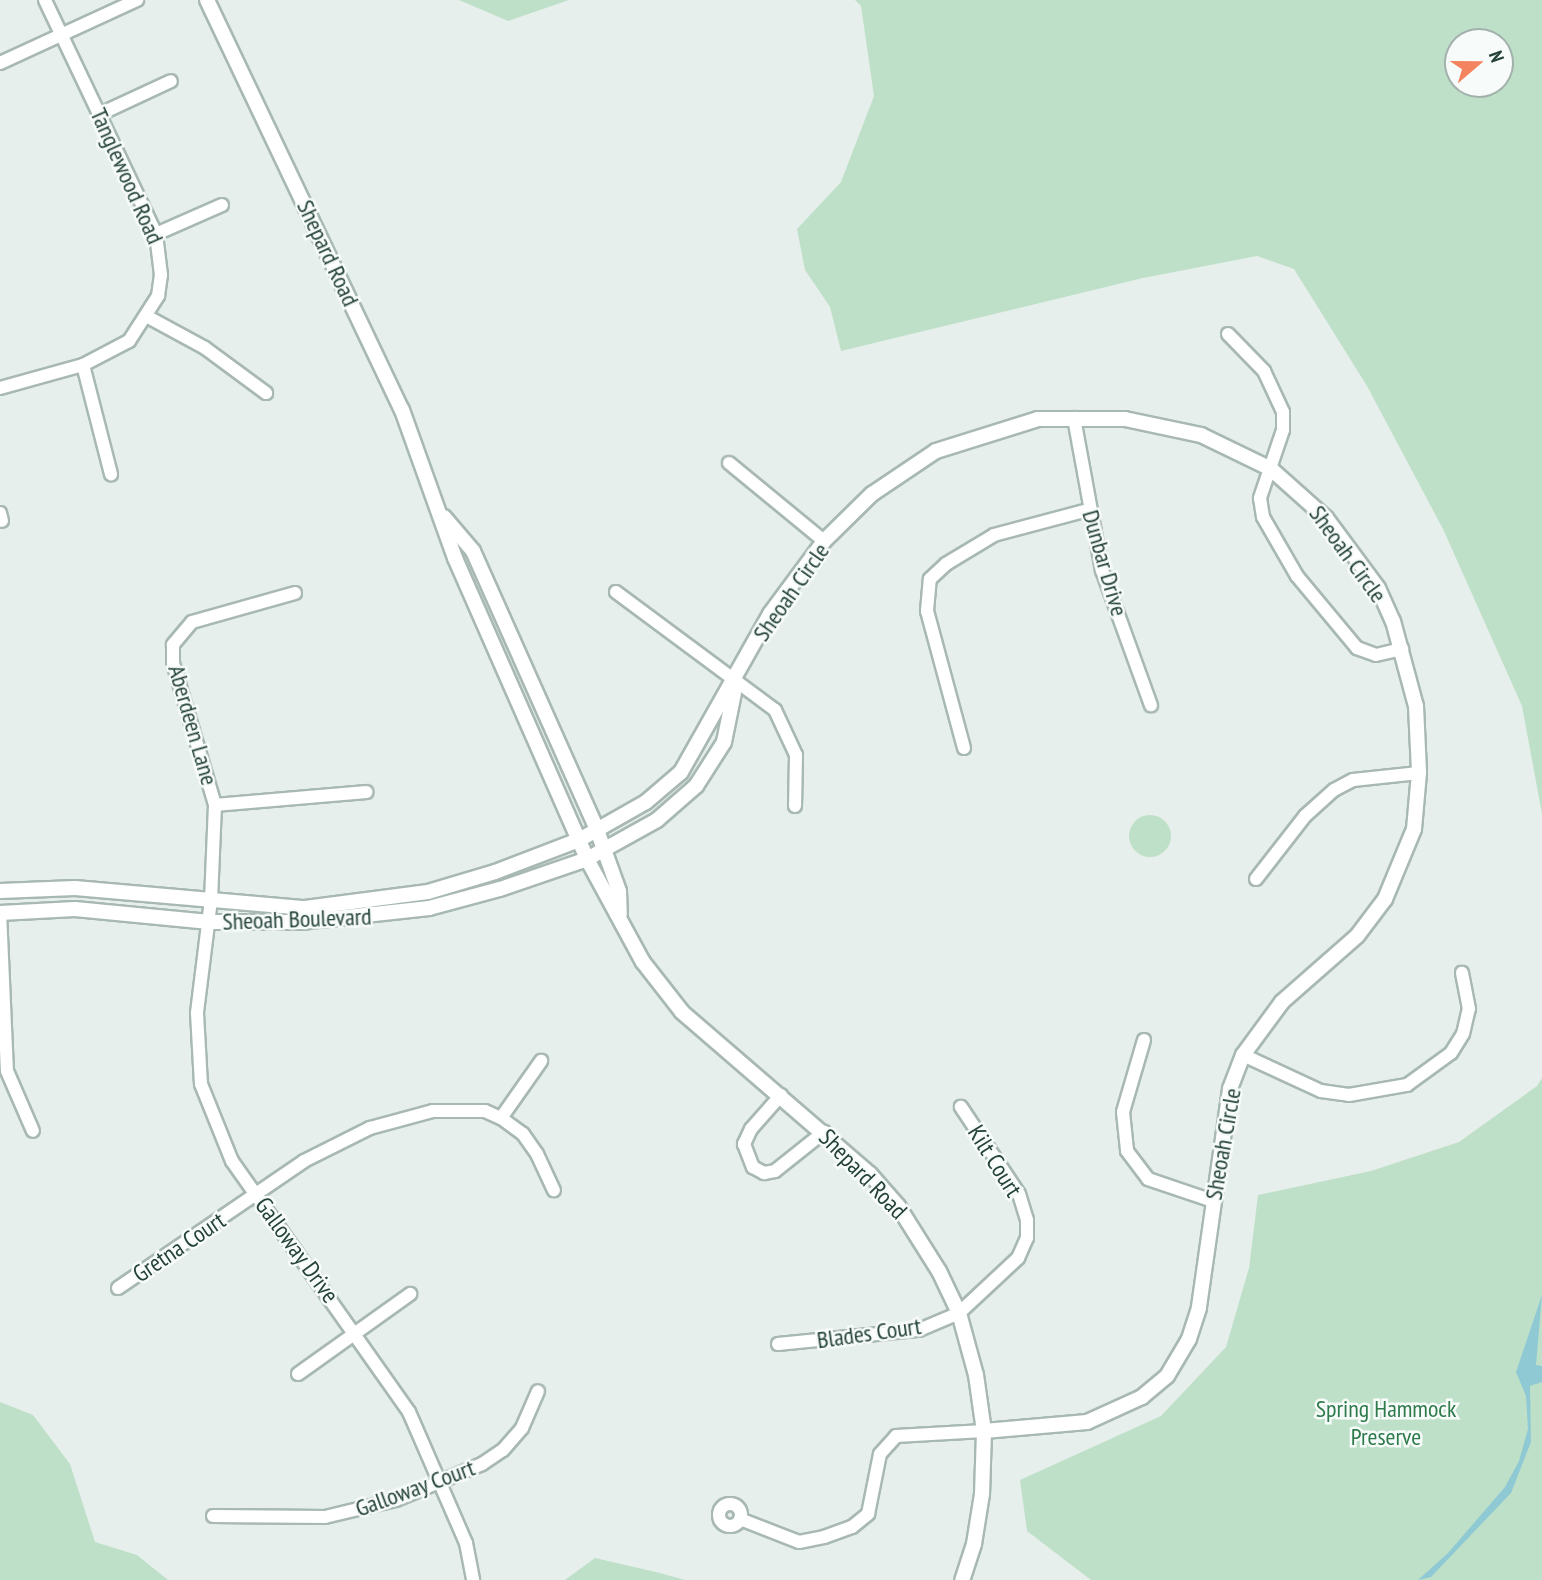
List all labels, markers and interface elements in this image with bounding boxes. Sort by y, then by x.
north arrow [1444,28,1514,98]
text: N [1484,48,1510,65]
street label: Tanglewood Road [84,104,170,248]
street label: Shepard Road [291,195,365,311]
street label: Sheoah Circle [1303,500,1393,608]
street label: Dunbar Drive [1076,507,1134,619]
street label: Sheoah Circle [747,537,835,647]
street label: Aberdeen Lane [162,662,224,788]
street label: Sheoah Boulevard [222,902,372,936]
street label: Sheoah Circle [1199,1086,1247,1202]
street label: Kilt Court [962,1120,1028,1202]
street label: Shepard Road [813,1123,913,1225]
street label: Galloway Drive [249,1191,345,1309]
street label: Gretna Court [127,1206,231,1288]
street label: Blades Court [815,1311,923,1355]
park label: Spring Hammock Preserve [1316,1395,1456,1451]
street label: Galloway Court [351,1453,479,1523]

